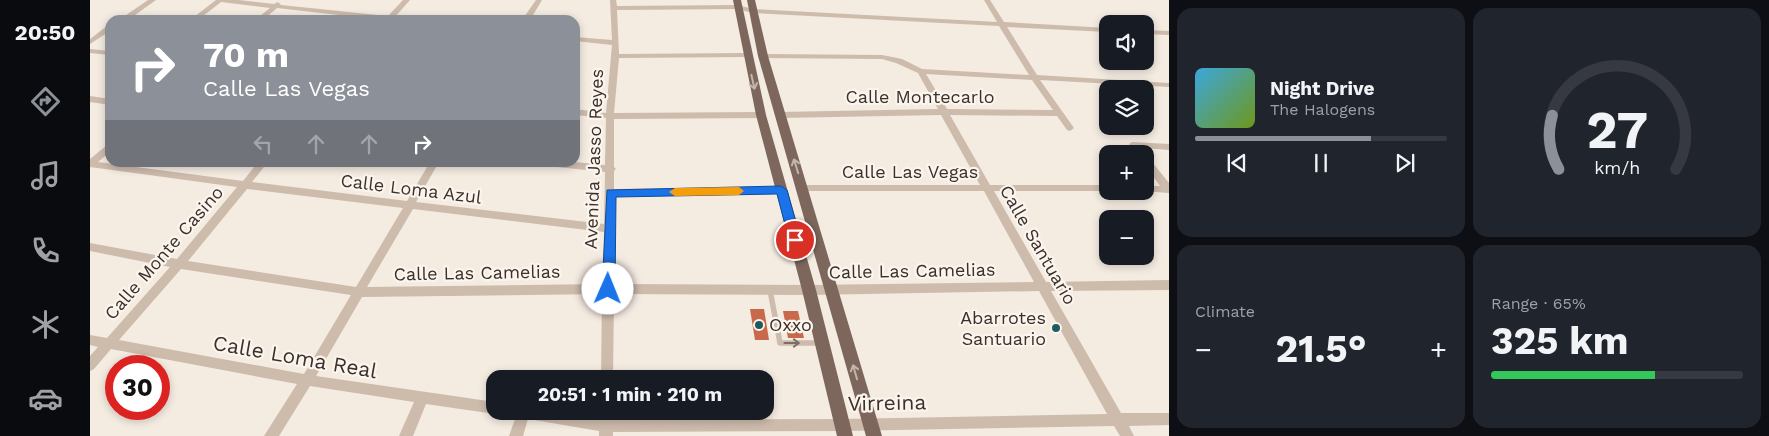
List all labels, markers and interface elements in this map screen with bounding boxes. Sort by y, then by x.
map controls [1099,15,1154,265]
button: sound [1099,15,1154,70]
text: 20:50 [15,20,75,45]
text: 70 m [203,34,289,76]
icon: right [120,35,185,100]
street label: Avenida Jasso Reyes [580,68,607,250]
one-way arrow [749,74,758,90]
text: Calle Las Vegas [203,76,370,101]
text: Night Drive [1270,77,1375,100]
button: layers [1099,80,1154,135]
icon: directions [28,84,63,119]
street label: Calle Montecarlo [846,86,994,107]
text: The Halogens [1270,100,1375,119]
text: 27 [1586,100,1648,161]
icon: left [249,130,277,158]
icon: ahead [302,130,330,158]
icon: ahead [355,130,383,158]
icon: right [408,130,436,158]
button: + [1099,145,1154,200]
icon: previous [1223,149,1251,177]
icon: pause [1307,149,1335,177]
icon: next [1391,149,1419,177]
text: km/h [1594,157,1640,178]
icon: music [28,158,63,193]
one-way arrow [791,158,800,174]
street label: Calle Las Vegas [842,161,978,182]
street label: Calle Loma Azul [339,169,483,208]
street label: Calle Santuario [996,181,1081,308]
street label: Calle Monte Casino [100,182,227,324]
button: − [1099,210,1154,265]
pin [774,219,816,261]
icon: arrive [781,226,809,254]
icon: phone [28,233,63,268]
street label: Calle Las Camelias [828,259,996,282]
street label: Calle Las Camelias [393,261,561,284]
position arrow [581,262,633,314]
text: Range · 65% [1491,294,1586,313]
text: Climate [1195,302,1255,321]
icon: climate [28,307,63,342]
place label: Abarrotes Santuario [960,307,1046,349]
place label: Oxxo [769,314,812,335]
marker: Oxxo [753,319,765,331]
text: 325 km [1491,319,1629,363]
marker: Abarrotes Santuario [1050,322,1062,334]
text: 21.5° [1275,327,1367,371]
street label: Calle Loma Real [211,330,379,383]
text: − [1195,333,1212,366]
text: + [1430,333,1447,366]
one-way arrow [784,338,800,348]
speed limit sign: 30 [105,355,170,420]
one-way arrow [850,365,860,381]
icon: car [28,381,63,416]
text: 20:51 · 1 min · 210 m [538,383,722,406]
street label: Virreina [847,389,927,416]

